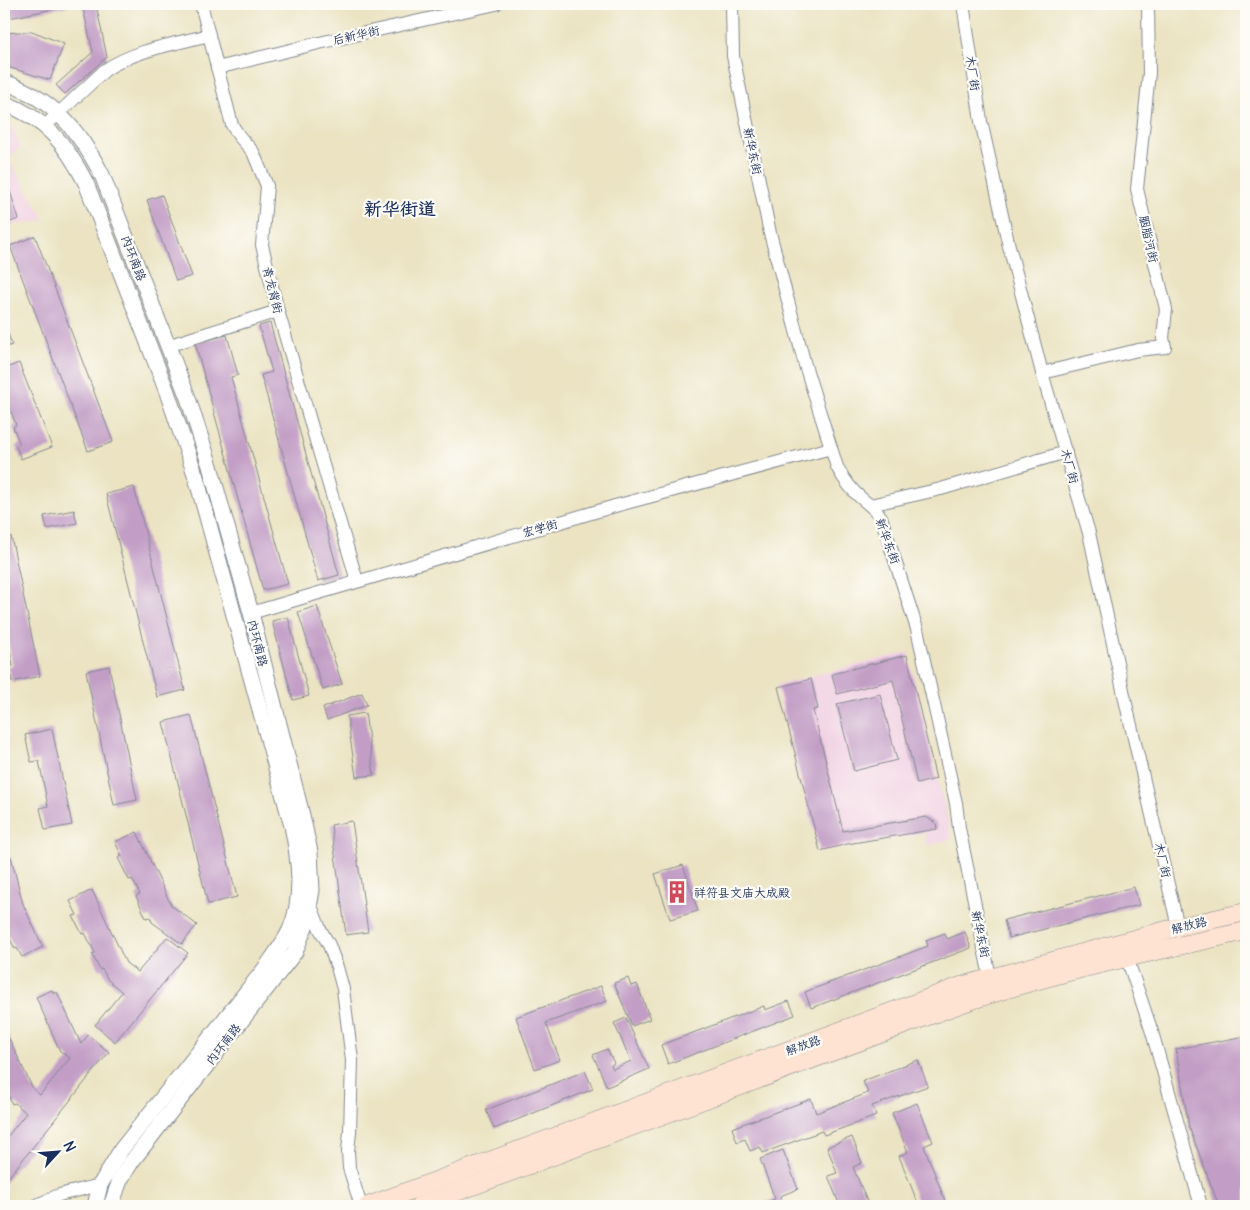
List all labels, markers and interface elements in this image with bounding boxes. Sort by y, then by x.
street label: 后新华街 [331,22,381,48]
street label: 木厂街 [963,54,983,92]
street label: 新华东街 [741,126,765,176]
district label: 新华街道 [364,197,436,220]
street label: 胭脂河街 [1136,214,1162,264]
street label: 内环南路 [118,233,150,283]
street label: 青龙背街 [260,265,286,315]
street label: 木厂街 [1058,447,1082,485]
street label: 宏学街 [521,516,559,540]
street label: 新华东街 [873,516,903,566]
street label: 内环南路 [245,618,271,668]
street label: 木厂街 [1152,841,1174,879]
building icon: 祥符县文庙大成殿 [664,879,690,905]
place label: 祥符县文庙大成殿 [694,885,790,900]
street label: 新华东街 [969,909,993,959]
street label: 解放路 [1170,913,1208,937]
street label: 内环南路 [202,1020,244,1068]
street label: 解放路 [784,1032,822,1058]
north arrow [32,1128,82,1178]
text: N [59,1138,80,1155]

